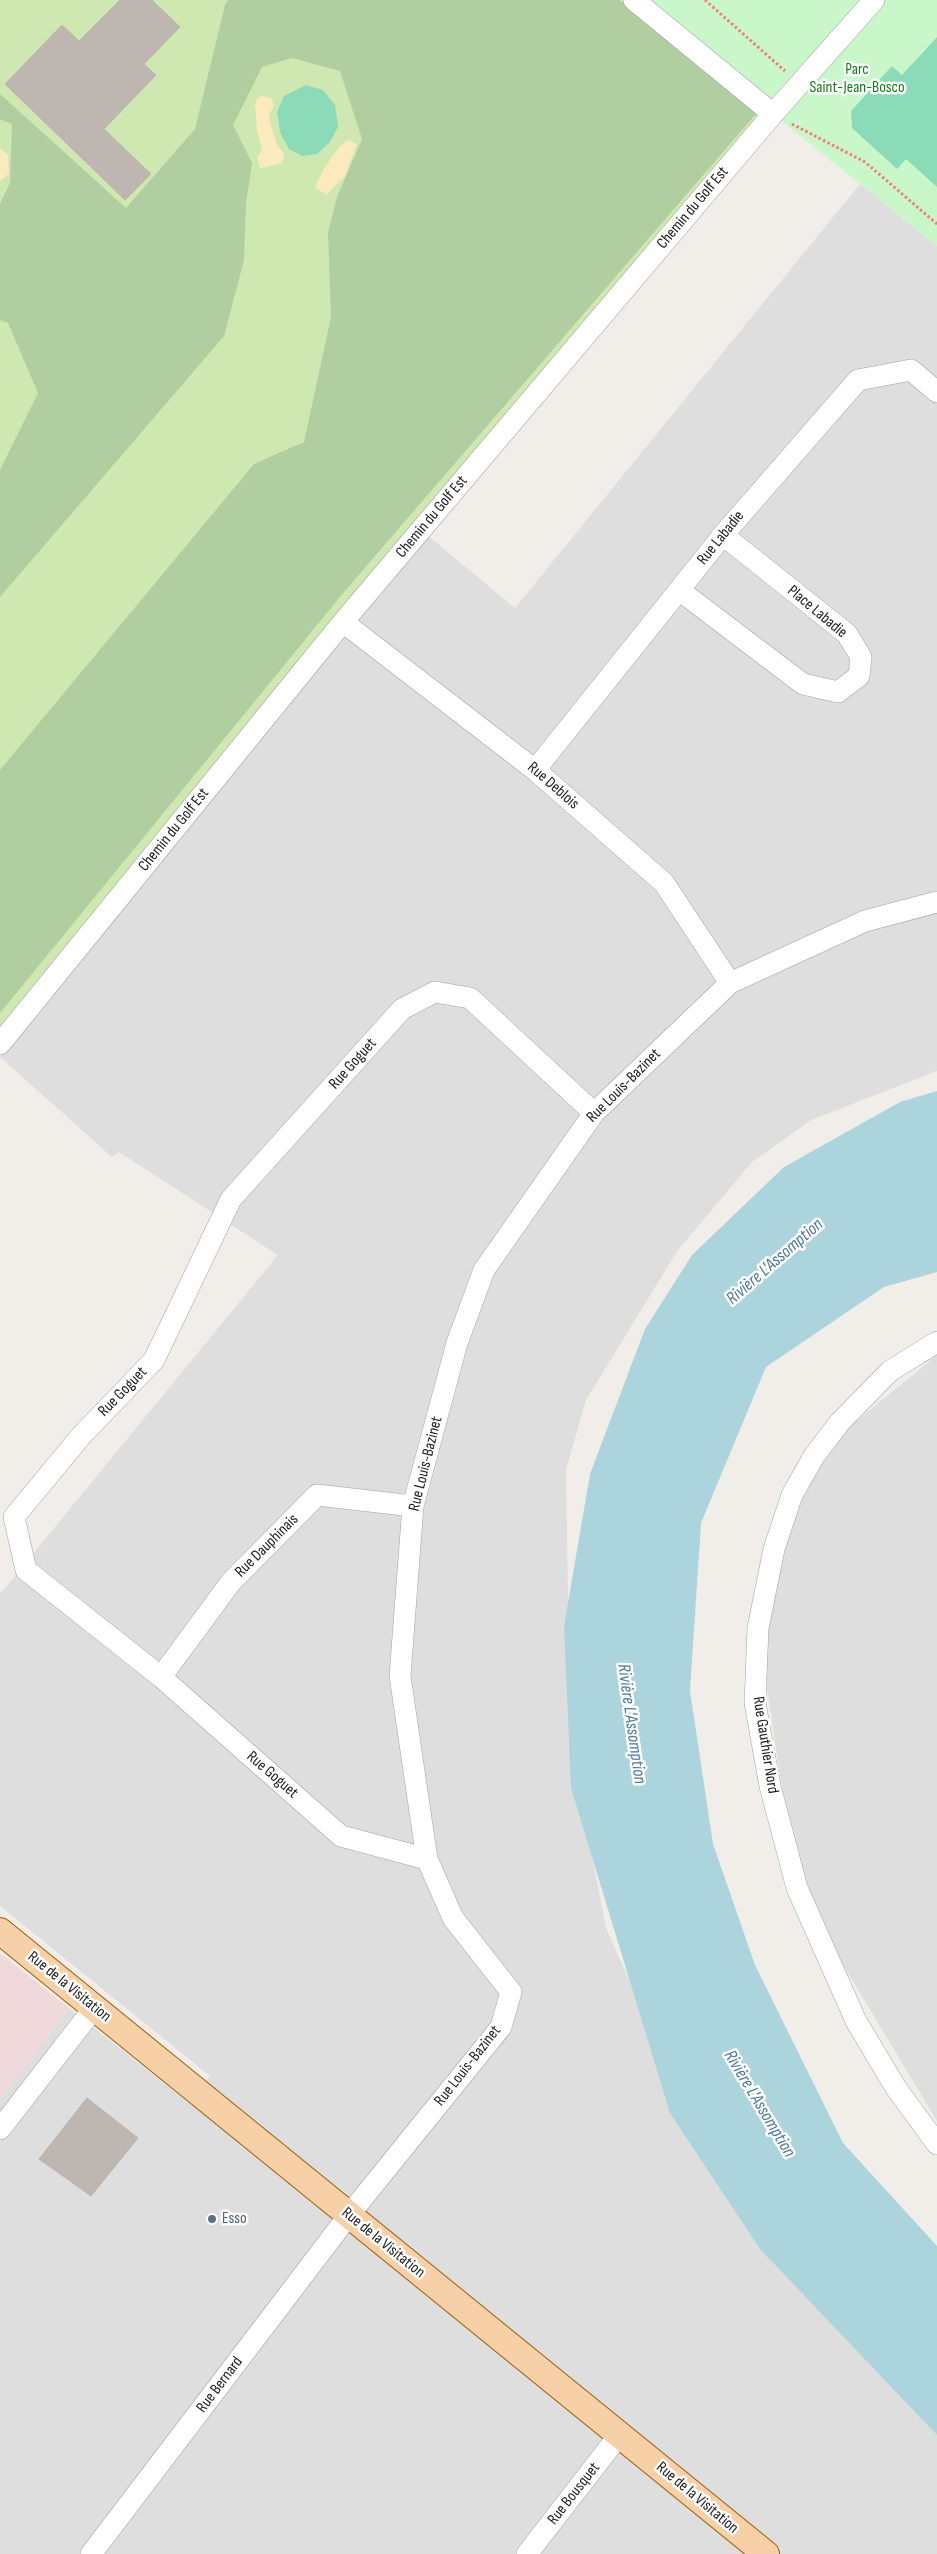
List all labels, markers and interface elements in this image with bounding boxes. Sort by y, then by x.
park label: Parc Saint-Jean-Bosco [809,60,905,98]
street label: Chemin du Golf Est [653,163,733,253]
street label: Chemin du Golf Est [392,472,472,562]
street label: Rue Labadie [693,507,749,569]
street label: Place Labadie [783,581,851,643]
street label: Rue Deblois [523,758,583,814]
street label: Chemin du Golf Est [135,784,213,876]
street label: Rue Goguet [325,1035,381,1093]
street label: Rue Louis-Bazinet [583,1045,665,1127]
water label: Rivière L'Assomption [722,1214,828,1310]
street label: Rue Goguet [95,1363,151,1421]
street label: Rue Louis-Bazinet [405,1415,447,1513]
street label: Rue Dauphinais [231,1510,303,1582]
water label: Rivière L'Assomption [612,1663,650,1785]
street label: Rue Gauthier Nord [748,1695,782,1795]
street label: Rue Goguet [242,1747,302,1803]
street label: Rue de la Visitation [23,1948,115,2026]
street label: Rue Louis-Bazinet [431,2022,505,2110]
water label: Rivière L'Assomption [719,2047,799,2161]
street label: Rue de la Visitation [337,2204,429,2282]
place label: Esso [222,2209,247,2229]
marker: Esso [206,2213,218,2225]
street label: Rue Bernard [193,2353,247,2417]
street label: Rue de la Visitation [652,2458,742,2538]
street label: Rue Bousquet [544,2459,604,2529]

